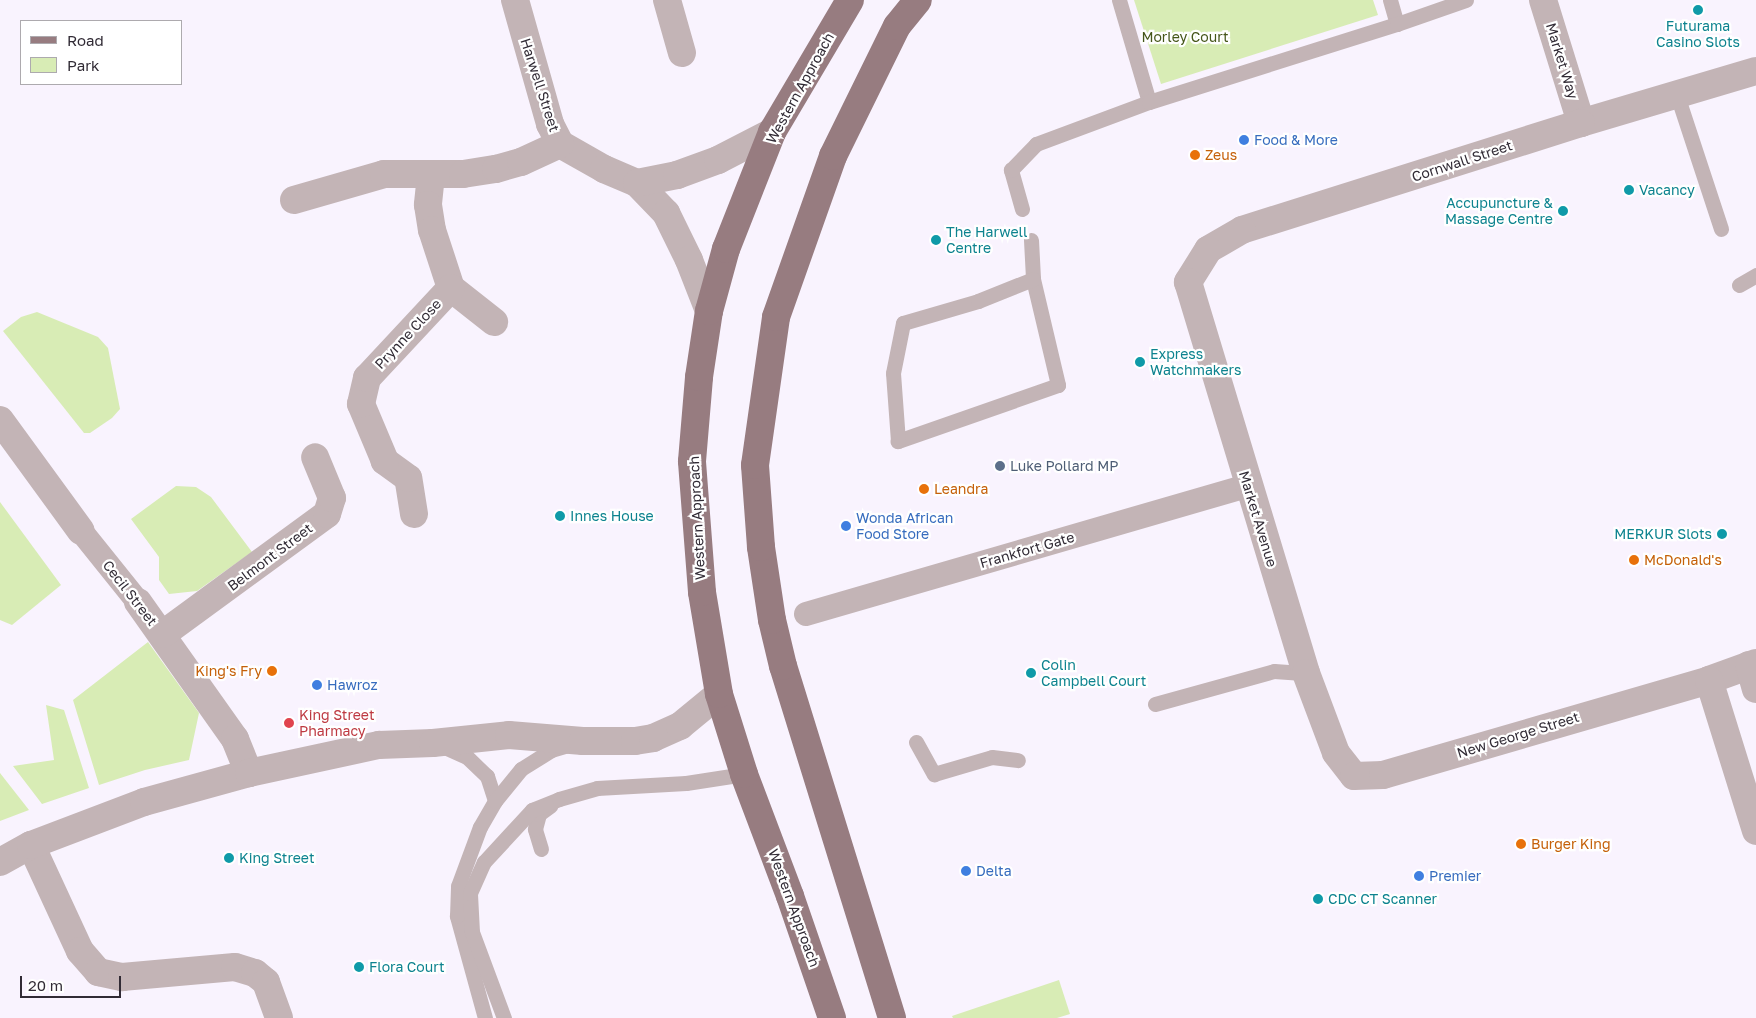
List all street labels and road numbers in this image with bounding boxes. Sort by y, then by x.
street label: Market Way [1542,21,1582,101]
street label: Western Approach [763,30,837,146]
street label: Harwell Street [517,36,563,134]
street label: Cornwall Street [1410,137,1514,185]
street label: Prynne Close [371,296,445,372]
street label: Western Approach [685,456,709,580]
street label: Market Avenue [1235,469,1281,569]
street label: Belmont Street [224,520,316,594]
street label: Frankfort Gate [978,528,1076,572]
street label: Cecil Street [99,557,161,629]
street label: New George Street [1455,708,1581,762]
street label: Western Approach [765,847,823,969]

